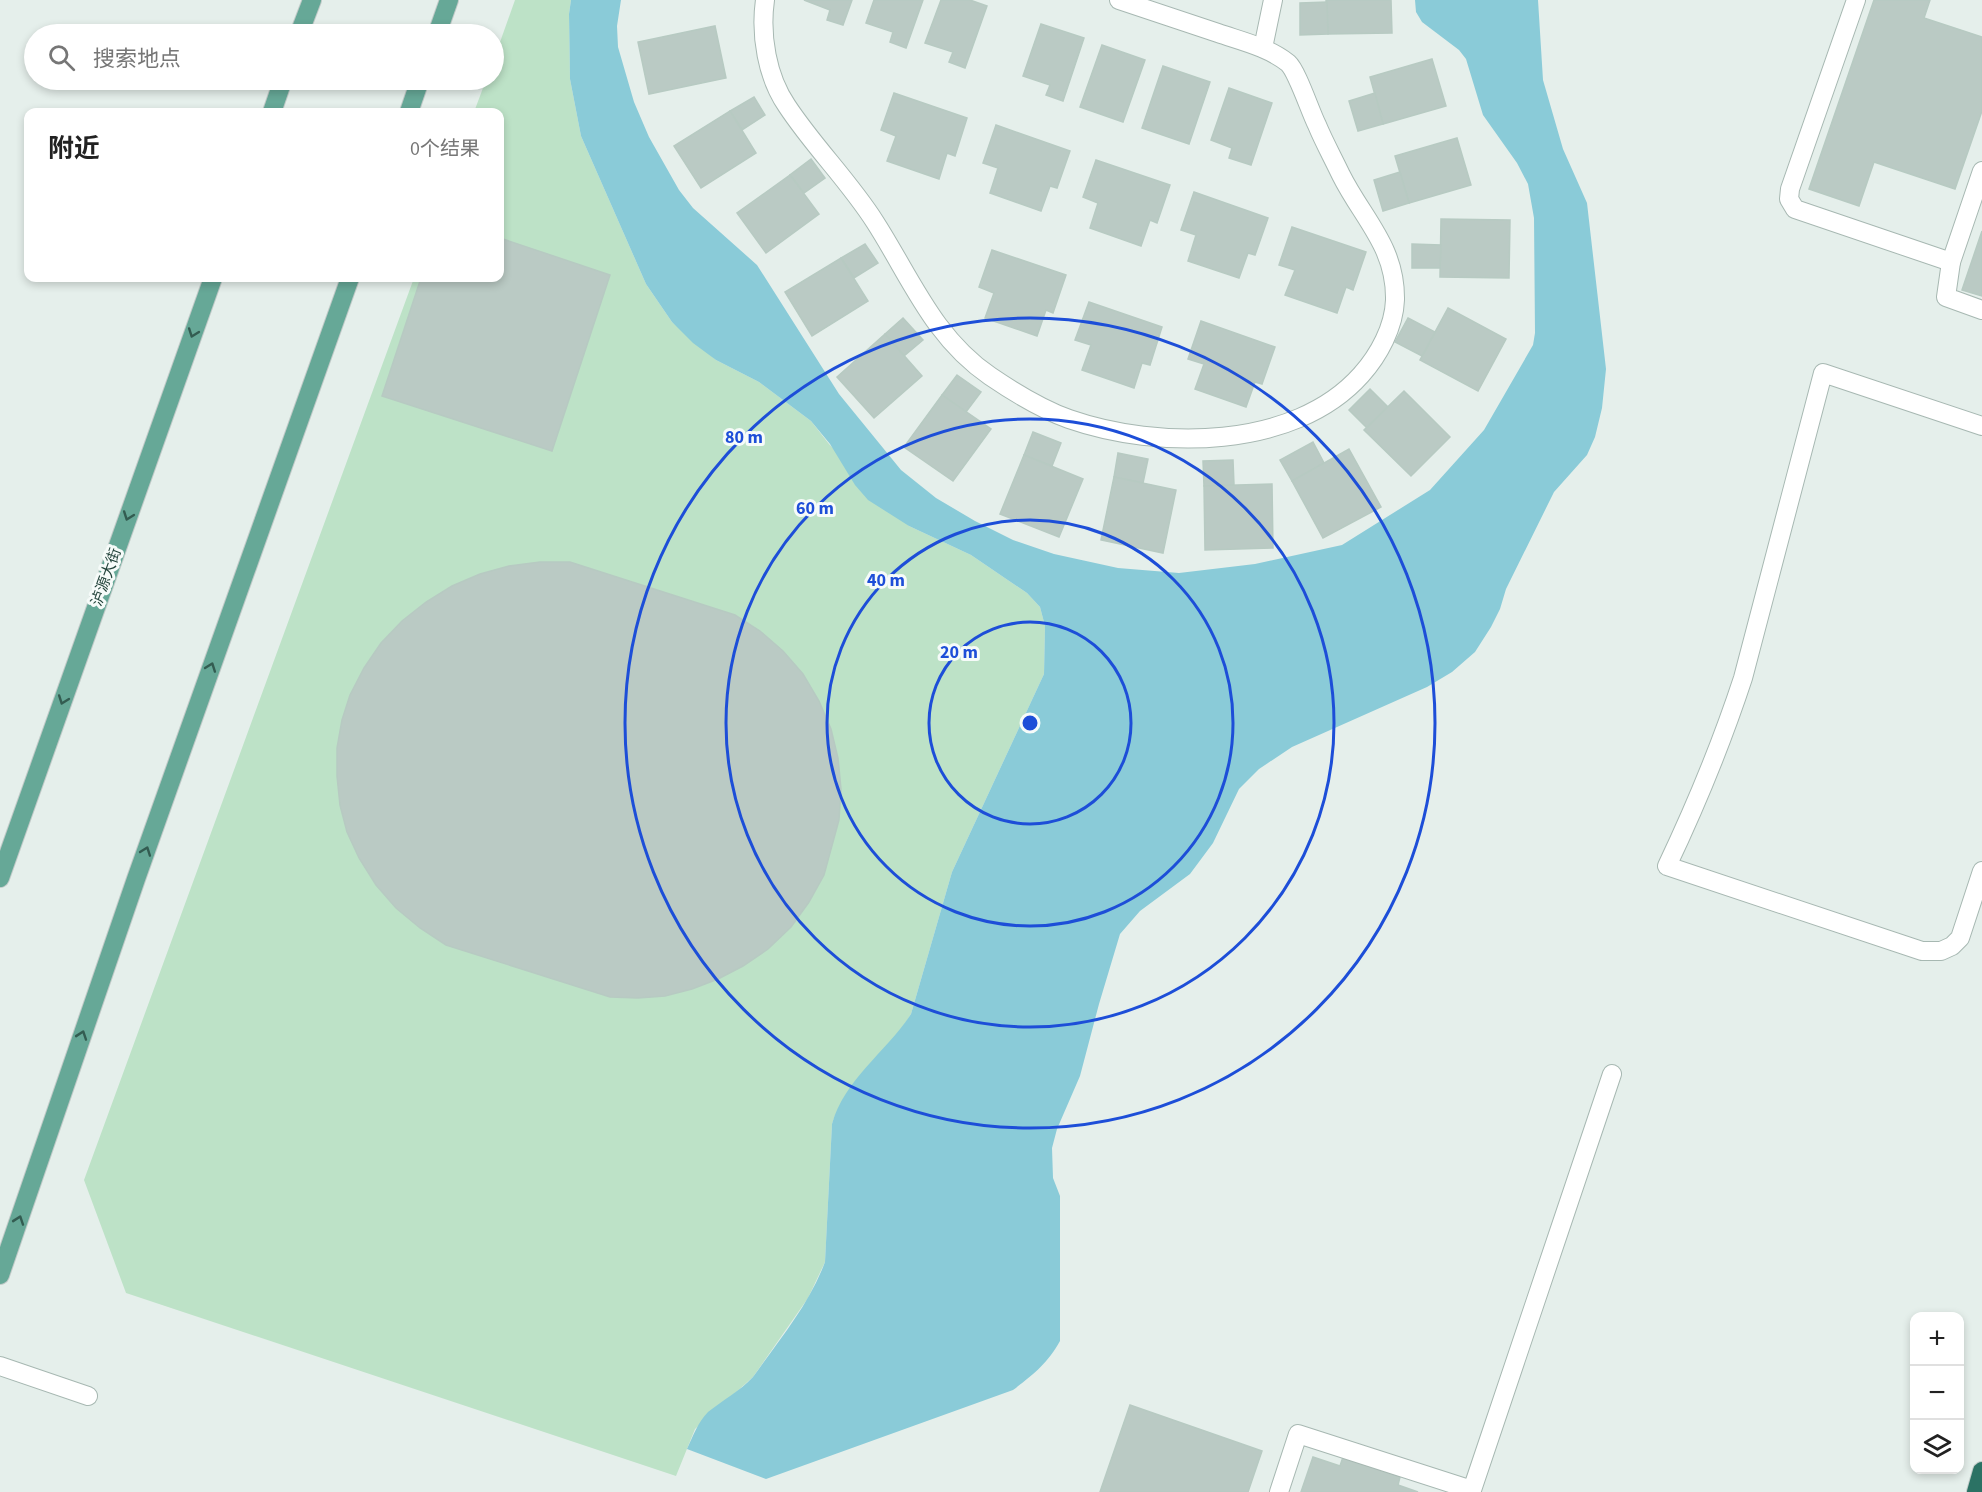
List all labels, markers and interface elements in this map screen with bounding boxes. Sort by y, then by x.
search box [24,24,504,90]
icon: search [45,41,78,74]
text: 搜索地点 [93,43,181,75]
text: 附近 [48,130,100,167]
text: 0个结果 [410,135,480,163]
one-way arrow [188,327,201,338]
text: 80 m [725,425,763,450]
text: 60 m [796,496,834,521]
one-way arrow [123,510,135,521]
street label: 泸源大街 [86,545,127,609]
text: 40 m [867,568,905,593]
text: 20 m [940,640,978,665]
one-way arrow [204,662,217,673]
one-way arrow [57,694,70,705]
centre of rings [1020,713,1040,733]
one-way arrow [139,846,152,857]
one-way arrow [75,1030,88,1041]
one-way arrow [12,1215,24,1226]
map controls [1910,1312,1964,1474]
button: + [1910,1312,1964,1366]
button: − [1910,1366,1964,1420]
button: layers [1910,1420,1964,1474]

